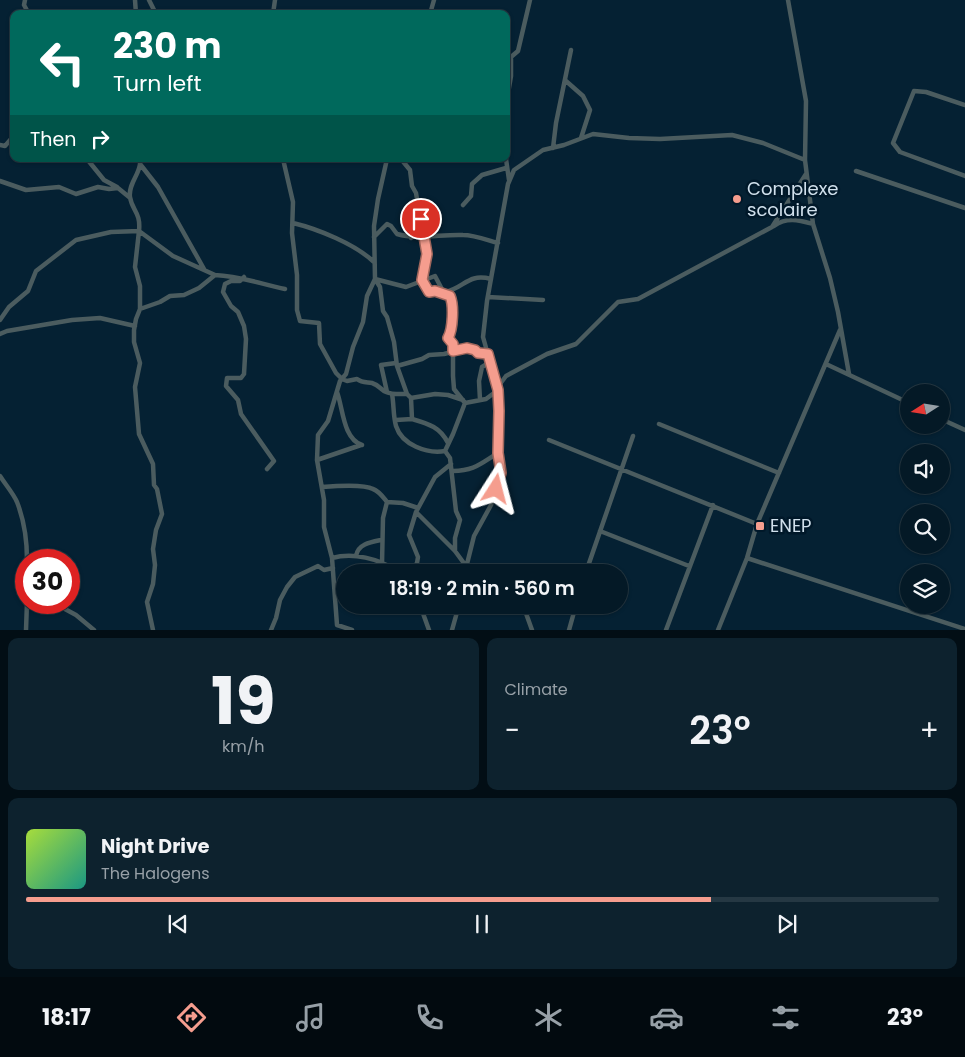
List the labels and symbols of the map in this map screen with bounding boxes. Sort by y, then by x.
place label: Complexe scolaire [747,176,839,222]
marker: Complexe scolaire [731,193,743,205]
pin [400,198,442,240]
north arrow [900,384,950,434]
position arrow [469,462,521,514]
place label: ENEP [770,513,812,538]
marker: ENEP [754,520,766,532]
speed limit sign: 30 [15,549,80,614]

